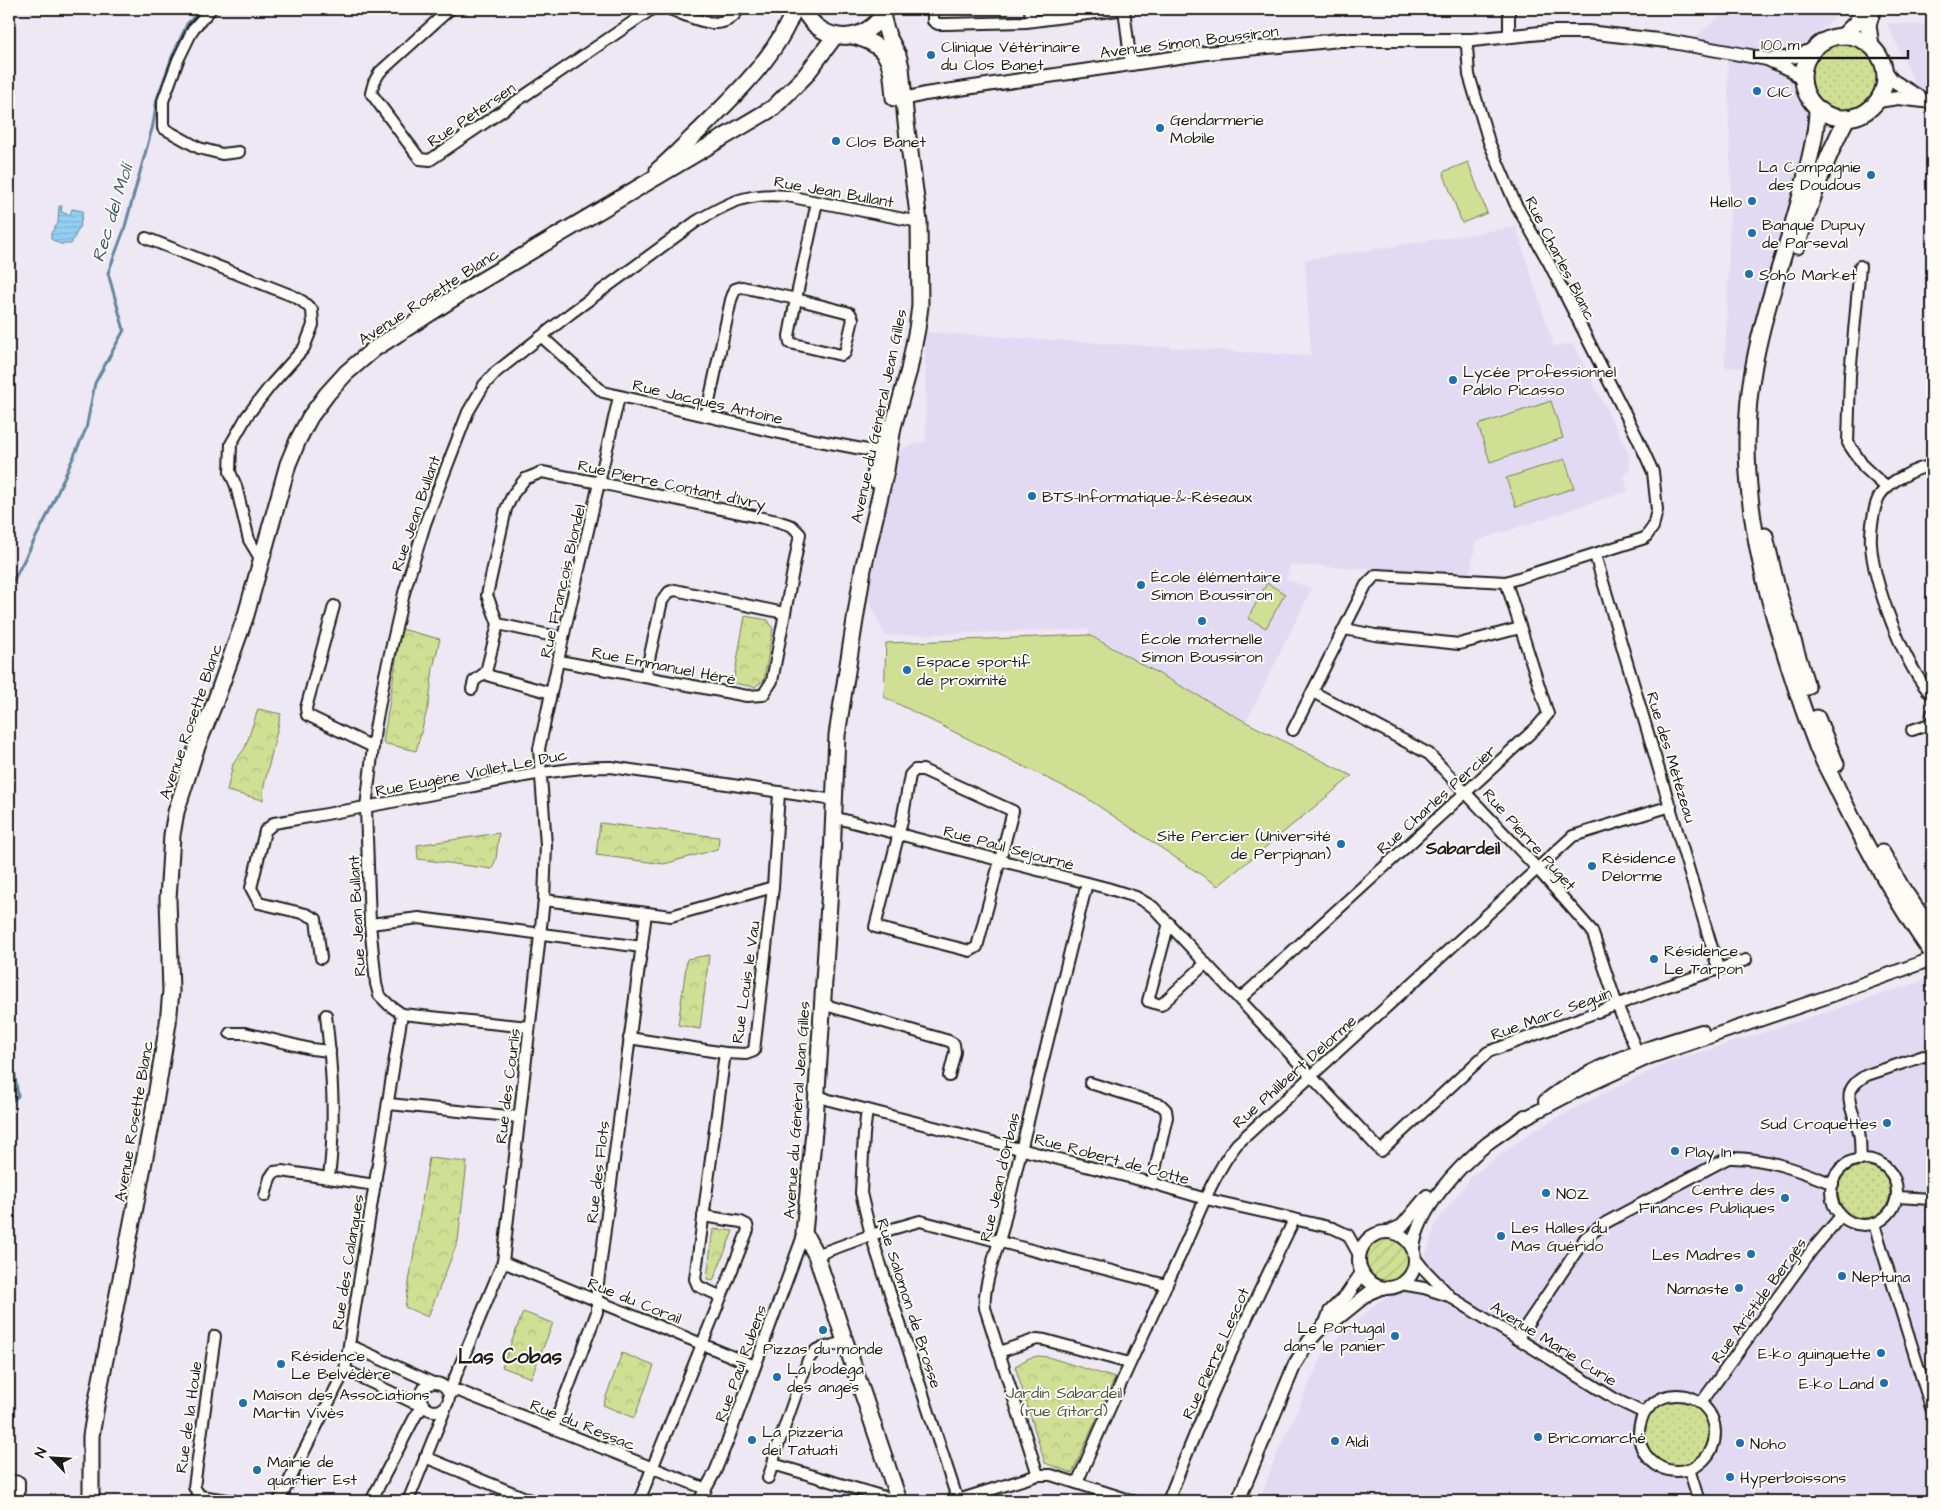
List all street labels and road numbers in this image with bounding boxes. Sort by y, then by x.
street label: Avenue Simon Boussiron [1099,20,1280,64]
street label: Rue Petersen [423,77,520,152]
street label: Rue Jean Bullant [772,171,896,213]
street label: Rue Charles Blanc [1519,193,1601,324]
street label: Avenue Rosette Blanc [354,243,503,351]
street label: Avenue du Général Jean Gilles [846,307,912,525]
street label: Rue Jacques Antoine [630,374,785,430]
street label: Rue Jean Bullant [386,452,446,574]
street label: Rue Pierre Contant d'Ivry [576,454,768,517]
street label: Rue François Blondel [535,502,591,660]
street label: Avenue Rosette Blanc [154,640,228,802]
street label: Rue Emmanuel Héré [590,641,738,691]
street label: Rue des Métézeau [1641,689,1701,825]
street label: Rue Charles Percier [1372,740,1501,859]
street label: Rue Eugène Viollet Le Duc [373,744,569,803]
street label: Rue Pierre Puget [1477,784,1581,897]
street label: Rue Paul Sejourné [941,820,1077,876]
street label: Rue Jean Bullant [343,854,371,977]
street label: Rue Louis le Vau [727,919,765,1045]
street label: Rue Marc Seguin [1488,982,1615,1047]
street label: Avenue du Général Jean Gilles [778,1000,816,1220]
street label: Rue Philibert Delorme [1228,1010,1362,1133]
street label: Rue des Courlis [490,1027,526,1145]
street label: Avenue Rosette Blanc [109,1039,159,1204]
street label: Rue Jean d'Orbais [974,1110,1026,1244]
street label: Rue des Flots [581,1120,615,1225]
street label: Rue Robert de Cotte [1032,1128,1192,1190]
street label: Rue des Calanques [326,1193,370,1332]
street label: Rue Salomon de Brosse [871,1215,947,1391]
street label: Rue Aristide Bergès [1706,1233,1813,1368]
street label: Rue du Corail [584,1272,685,1330]
street label: Rue Pierre Lescot [1177,1284,1255,1423]
street label: Avenue Marie Curie [1486,1296,1621,1392]
street label: Rue Paul Rubens [710,1302,772,1425]
street label: Rue de la Houle [170,1359,208,1475]
street label: Rue du Ressac [527,1394,639,1456]

